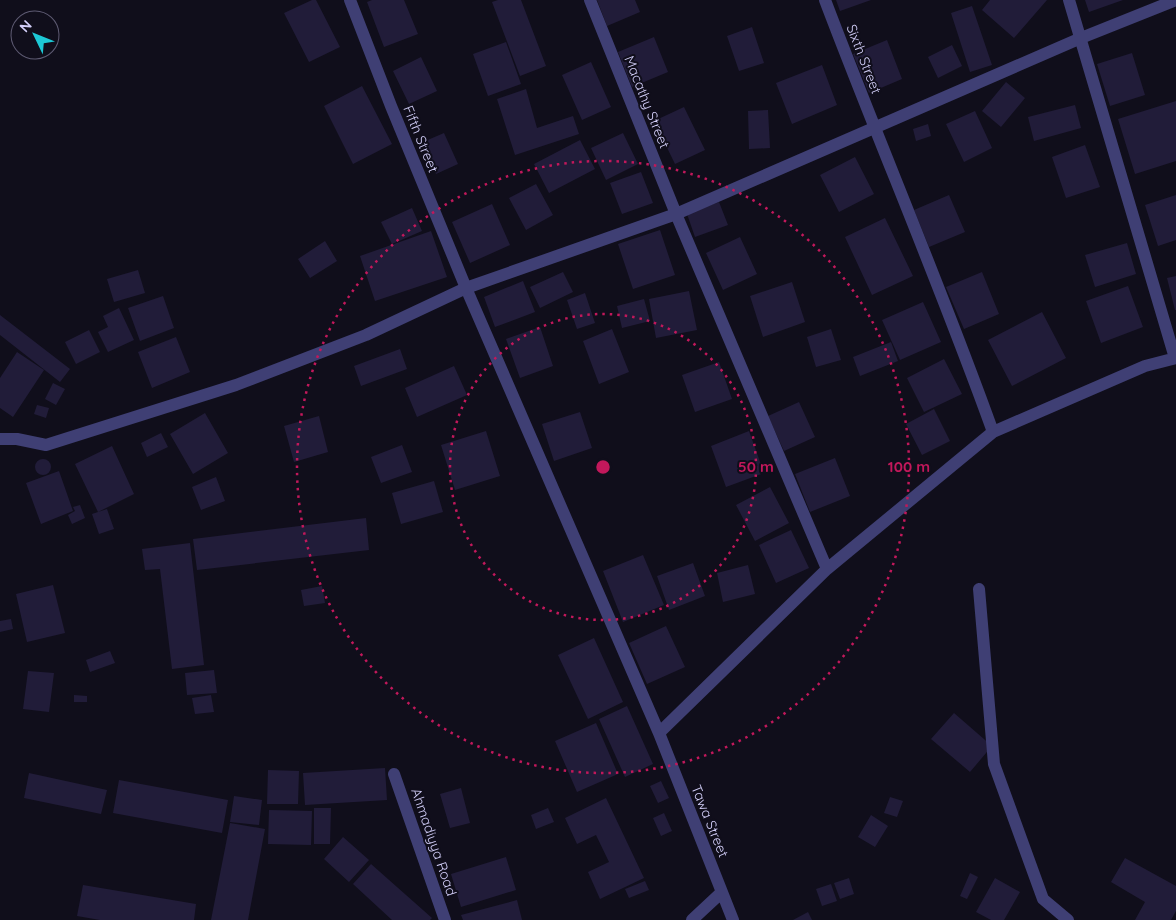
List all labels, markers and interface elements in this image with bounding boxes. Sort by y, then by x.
north arrow [10,10,60,60]
text: N [15,16,36,36]
street label: Sixth Street [842,22,886,97]
street label: Macathy Street [620,53,674,151]
street label: Fifth Street [399,103,443,175]
text: 50 m [738,457,774,476]
text: 100 m [888,457,930,476]
centre of rings [594,458,612,476]
street label: Tawa Street [687,782,733,860]
street label: Ahmadiyya Road [407,786,461,898]

